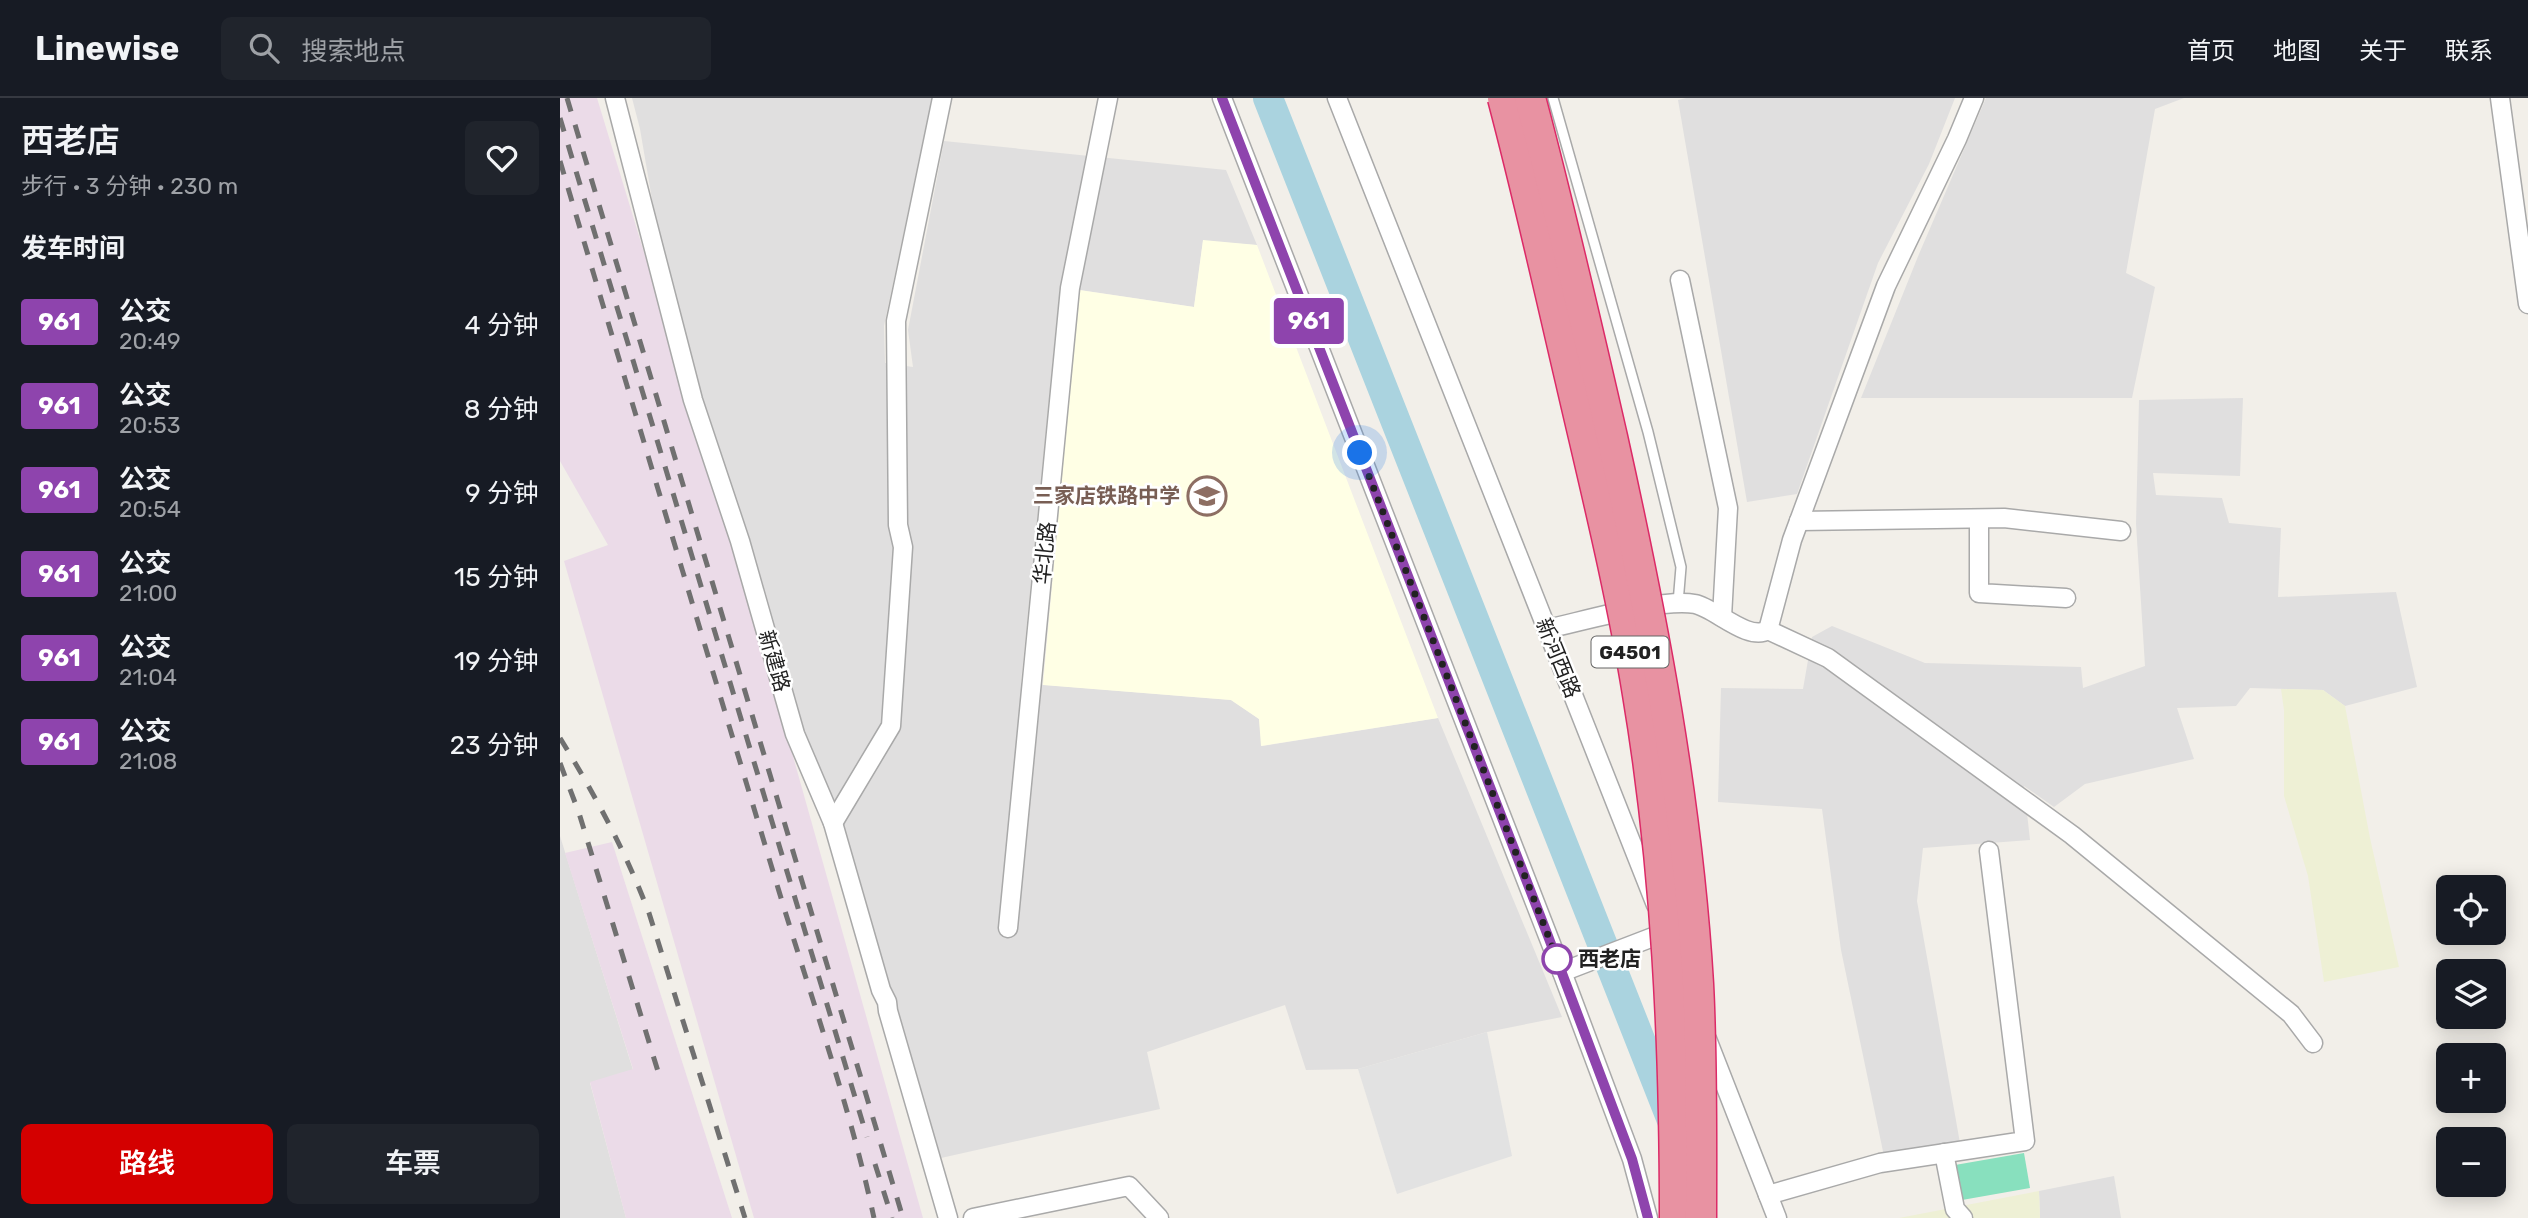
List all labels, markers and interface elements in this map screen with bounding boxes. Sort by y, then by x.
search box [221,17,711,80]
text: Linewise [35,29,179,68]
icon: search [245,29,283,67]
text: 搜索地点 [301,36,405,67]
text: 首页 [2187,37,2235,65]
text: 地图 [2273,37,2321,65]
text: 关于 [2359,37,2407,65]
text: 联系 [2445,37,2493,65]
text: 西老店 [21,121,120,160]
button: heart [465,121,539,195]
text: 步行 · 3 分钟 · 230 m [21,172,238,200]
text: 发车时间 [21,233,125,264]
text: 公交 [119,296,171,327]
line badge: 961 [1269,298,1349,344]
text: 961 [1288,307,1330,335]
text: 961 [38,308,81,336]
text: 4 分钟 [464,310,539,341]
text: 20:49 [119,327,181,355]
text: 公交 [119,380,171,411]
text: 961 [38,392,81,420]
text: 8 分钟 [464,394,539,425]
text: 20:53 [119,411,180,439]
your location [1342,435,1377,470]
text: 公交 [119,464,171,495]
school or university icon: 三家店铁路中学 [1186,475,1228,517]
text: 961 [38,476,81,504]
text: 9 分钟 [465,478,539,509]
place label: 三家店铁路中学 [1033,483,1180,508]
text: 20:54 [119,495,181,523]
street label: 华北路 [1029,520,1060,586]
text: 公交 [119,548,171,579]
text: 961 [38,560,81,588]
text: 15 分钟 [454,562,539,593]
text: 21:00 [119,579,177,607]
street label: 新河西路 [1531,614,1586,701]
street label: 新建路 [754,627,795,695]
text: 公交 [119,632,171,663]
road number: G4501 [1592,636,1668,667]
text: 961 [38,644,81,672]
text: 19 分钟 [454,646,539,677]
text: 21:04 [119,663,177,691]
text: 公交 [119,716,171,747]
text: 961 [38,728,81,756]
text: 23 分钟 [450,730,539,761]
text: 21:08 [119,747,177,775]
map controls [2436,875,2506,1197]
button: locate [2436,875,2506,945]
marker: 西老店 [1542,944,1572,974]
place label: 西老店 [1578,946,1641,971]
button: layers [2436,959,2506,1029]
button: + [2436,1043,2506,1113]
button: 路线 [21,1124,273,1204]
button: 车票 [287,1124,539,1204]
button: − [2436,1127,2506,1197]

